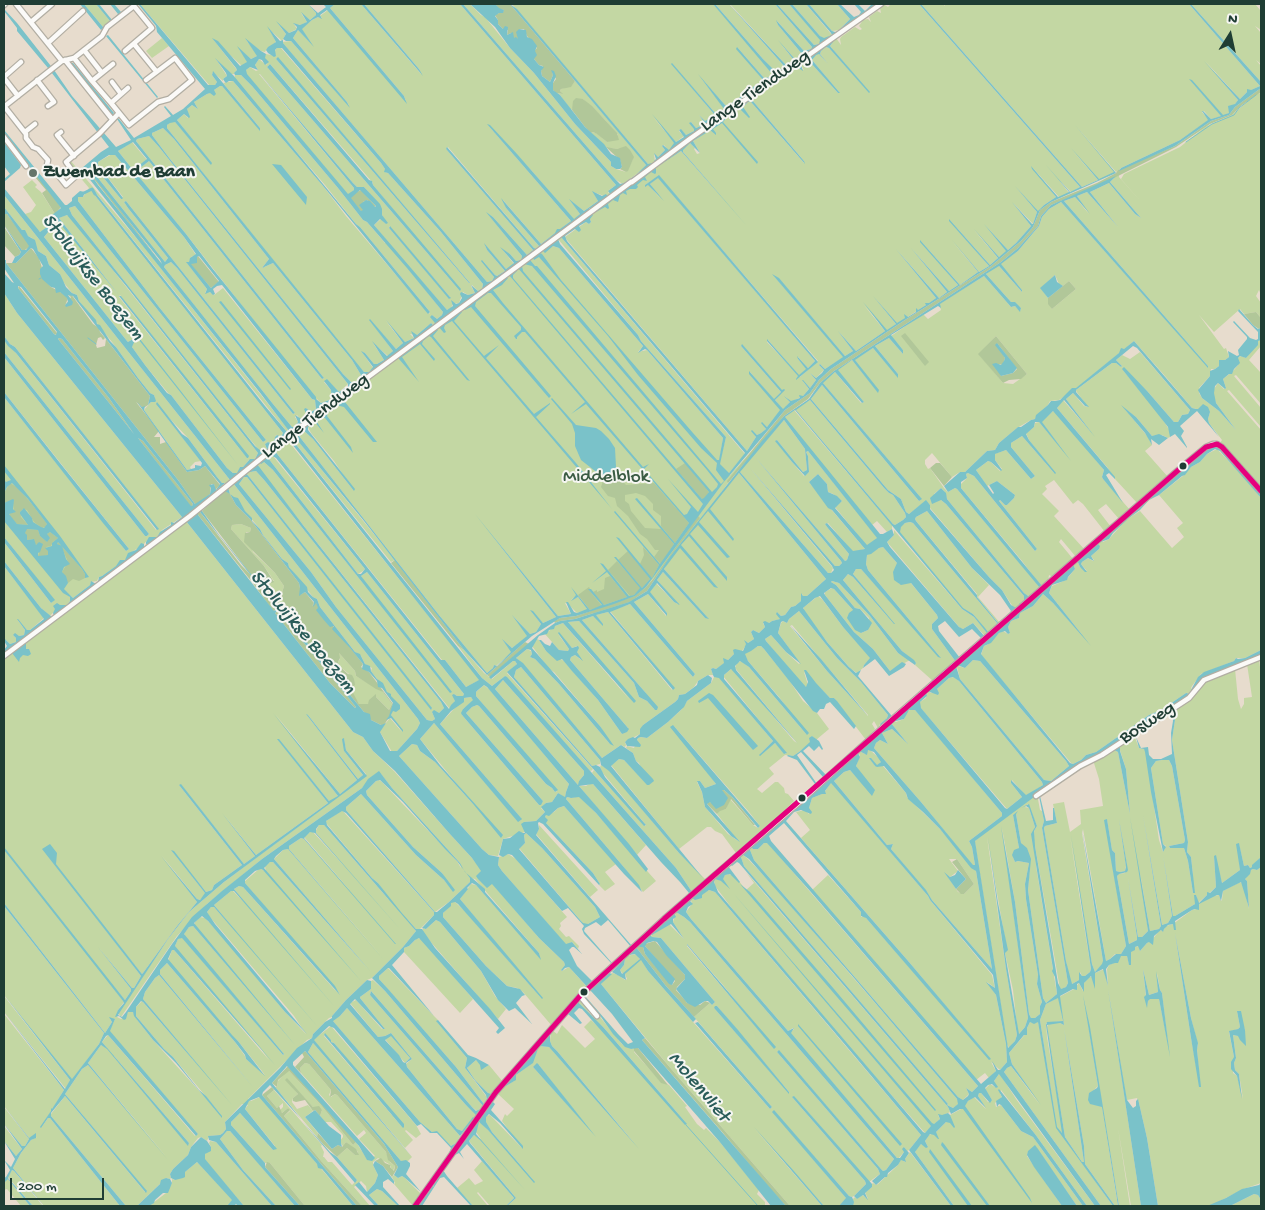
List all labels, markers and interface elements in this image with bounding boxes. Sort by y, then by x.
north arrow [1205,10,1255,60]
text: N [1227,11,1239,29]
street label: Lange Tiendweg [697,46,815,138]
place label: Zwembad de Baan [43,162,195,184]
marker: Zwembad de Baan [27,167,39,179]
water label: Stolwijkse Boezem [35,210,149,346]
street label: Lange Tiendweg [258,369,374,465]
unlabelled marker [1178,461,1188,471]
park label: Middelblok [563,467,649,489]
water label: Stolwijkse Boezem [243,566,361,700]
street label: Bosweg [1116,698,1180,750]
unlabelled marker [797,793,807,803]
unlabelled marker [579,987,589,997]
water label: Molenvliet [662,1048,734,1128]
scale bar [12,1168,106,1200]
text: 200 m [18,1178,57,1196]

